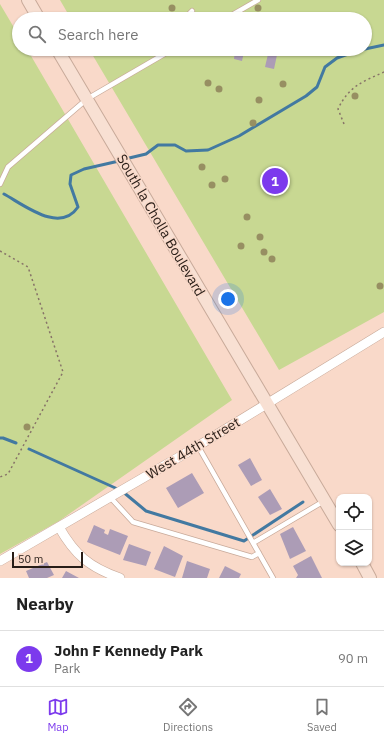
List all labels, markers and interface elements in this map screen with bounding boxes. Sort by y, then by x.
search box [12,12,372,56]
icon: search [26,23,48,45]
text: Search here [58,25,138,44]
street label: South la Cholla Boulevard [113,151,209,299]
pin: 1 [262,166,288,196]
your location [218,289,238,309]
street label: West 44th Street [143,413,243,483]
map controls [336,494,372,566]
button: locate [336,494,372,530]
button: layers [336,530,372,566]
scale bar [12,550,83,569]
text: 50 m [18,552,43,566]
text: Nearby [16,593,74,615]
text: John F Kennedy Park [54,641,203,660]
text: 1 [25,650,33,667]
text: 90 m [338,650,368,667]
text: Park [54,660,80,677]
tab: Map [47,696,69,734]
tab: Directions [163,696,213,734]
tab: Saved [307,696,337,734]

